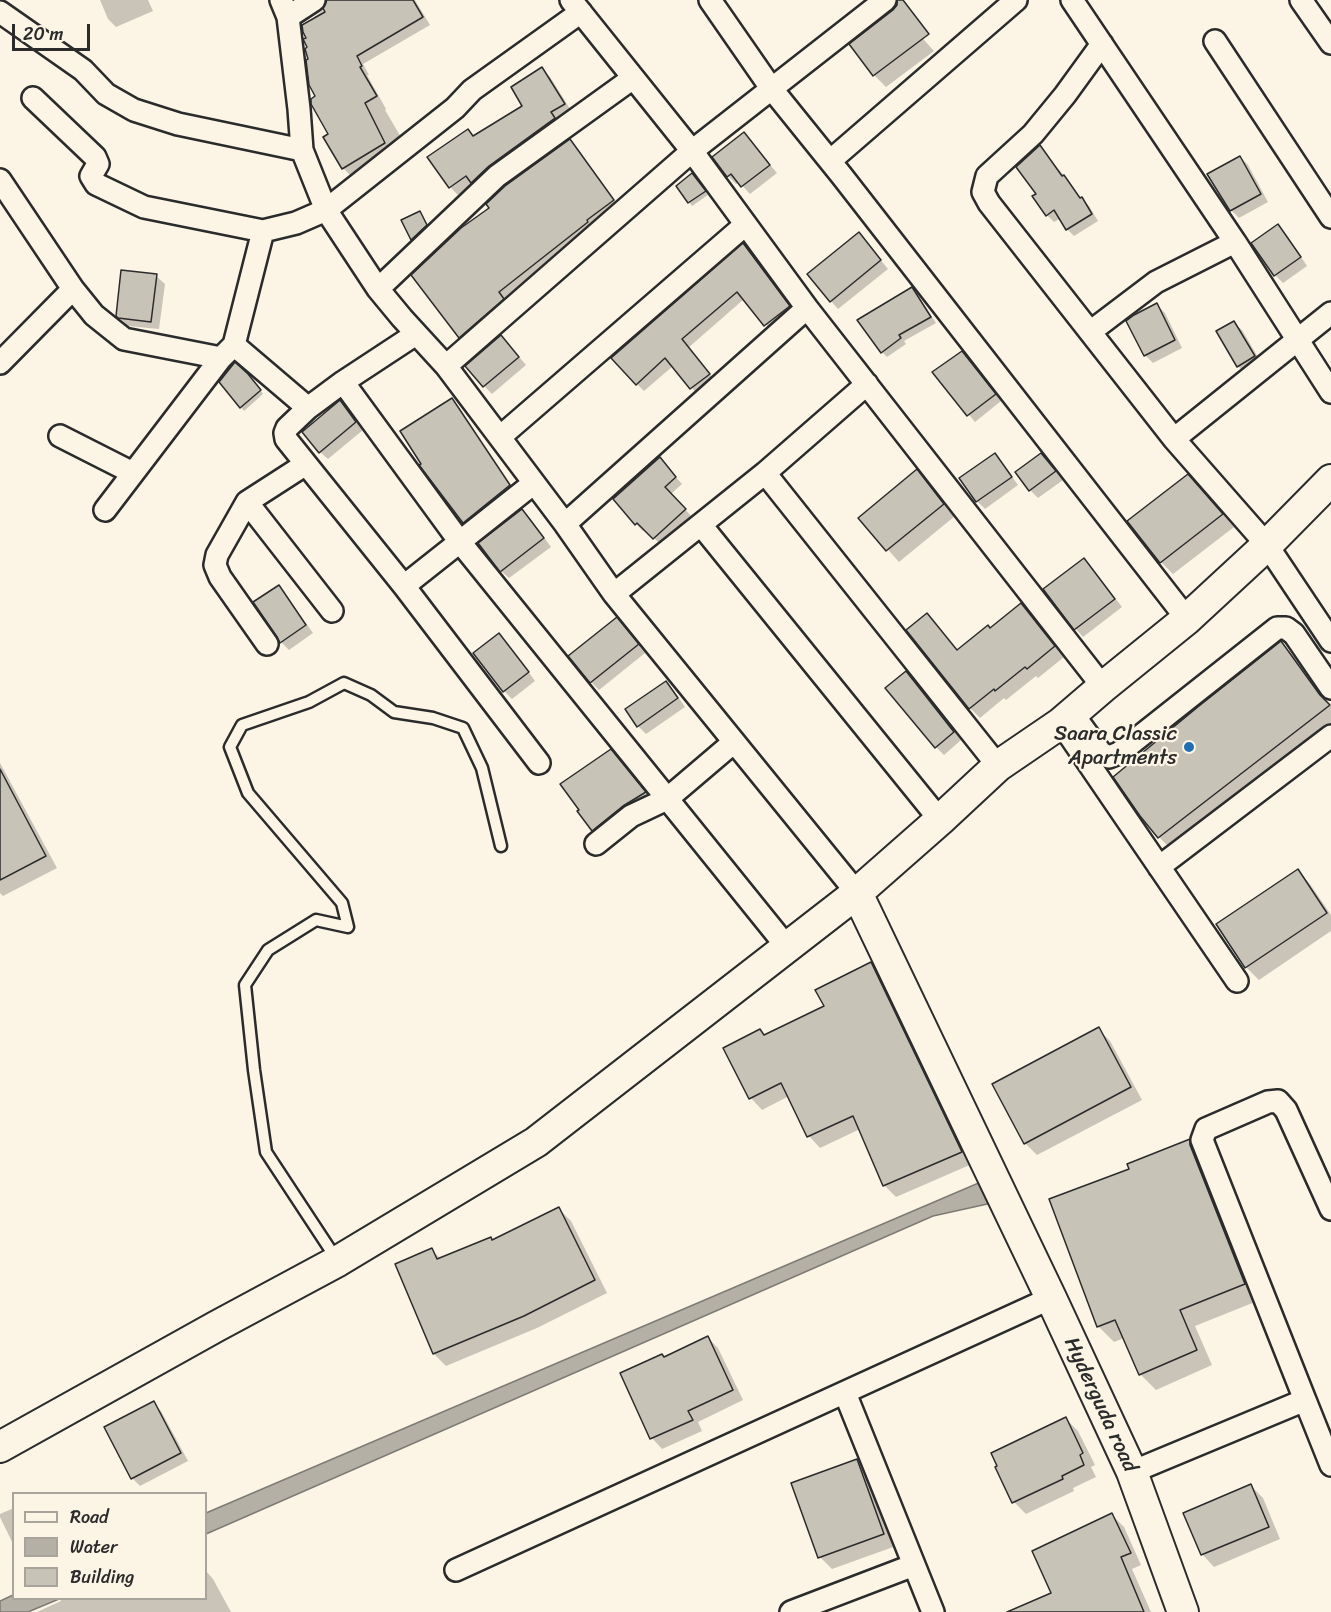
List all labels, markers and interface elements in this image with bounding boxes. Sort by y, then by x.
scale bar [15,12,93,50]
text: 20 m [23,18,63,50]
place label: Saara Classic Apartments [1054,722,1177,772]
marker: Saara Classic Apartments [1182,740,1196,754]
street label: Hyderguda road [1058,1333,1142,1477]
legend [12,1492,207,1600]
text: Road [70,1501,109,1533]
text: Water [70,1531,117,1563]
text: Building [70,1561,134,1593]

